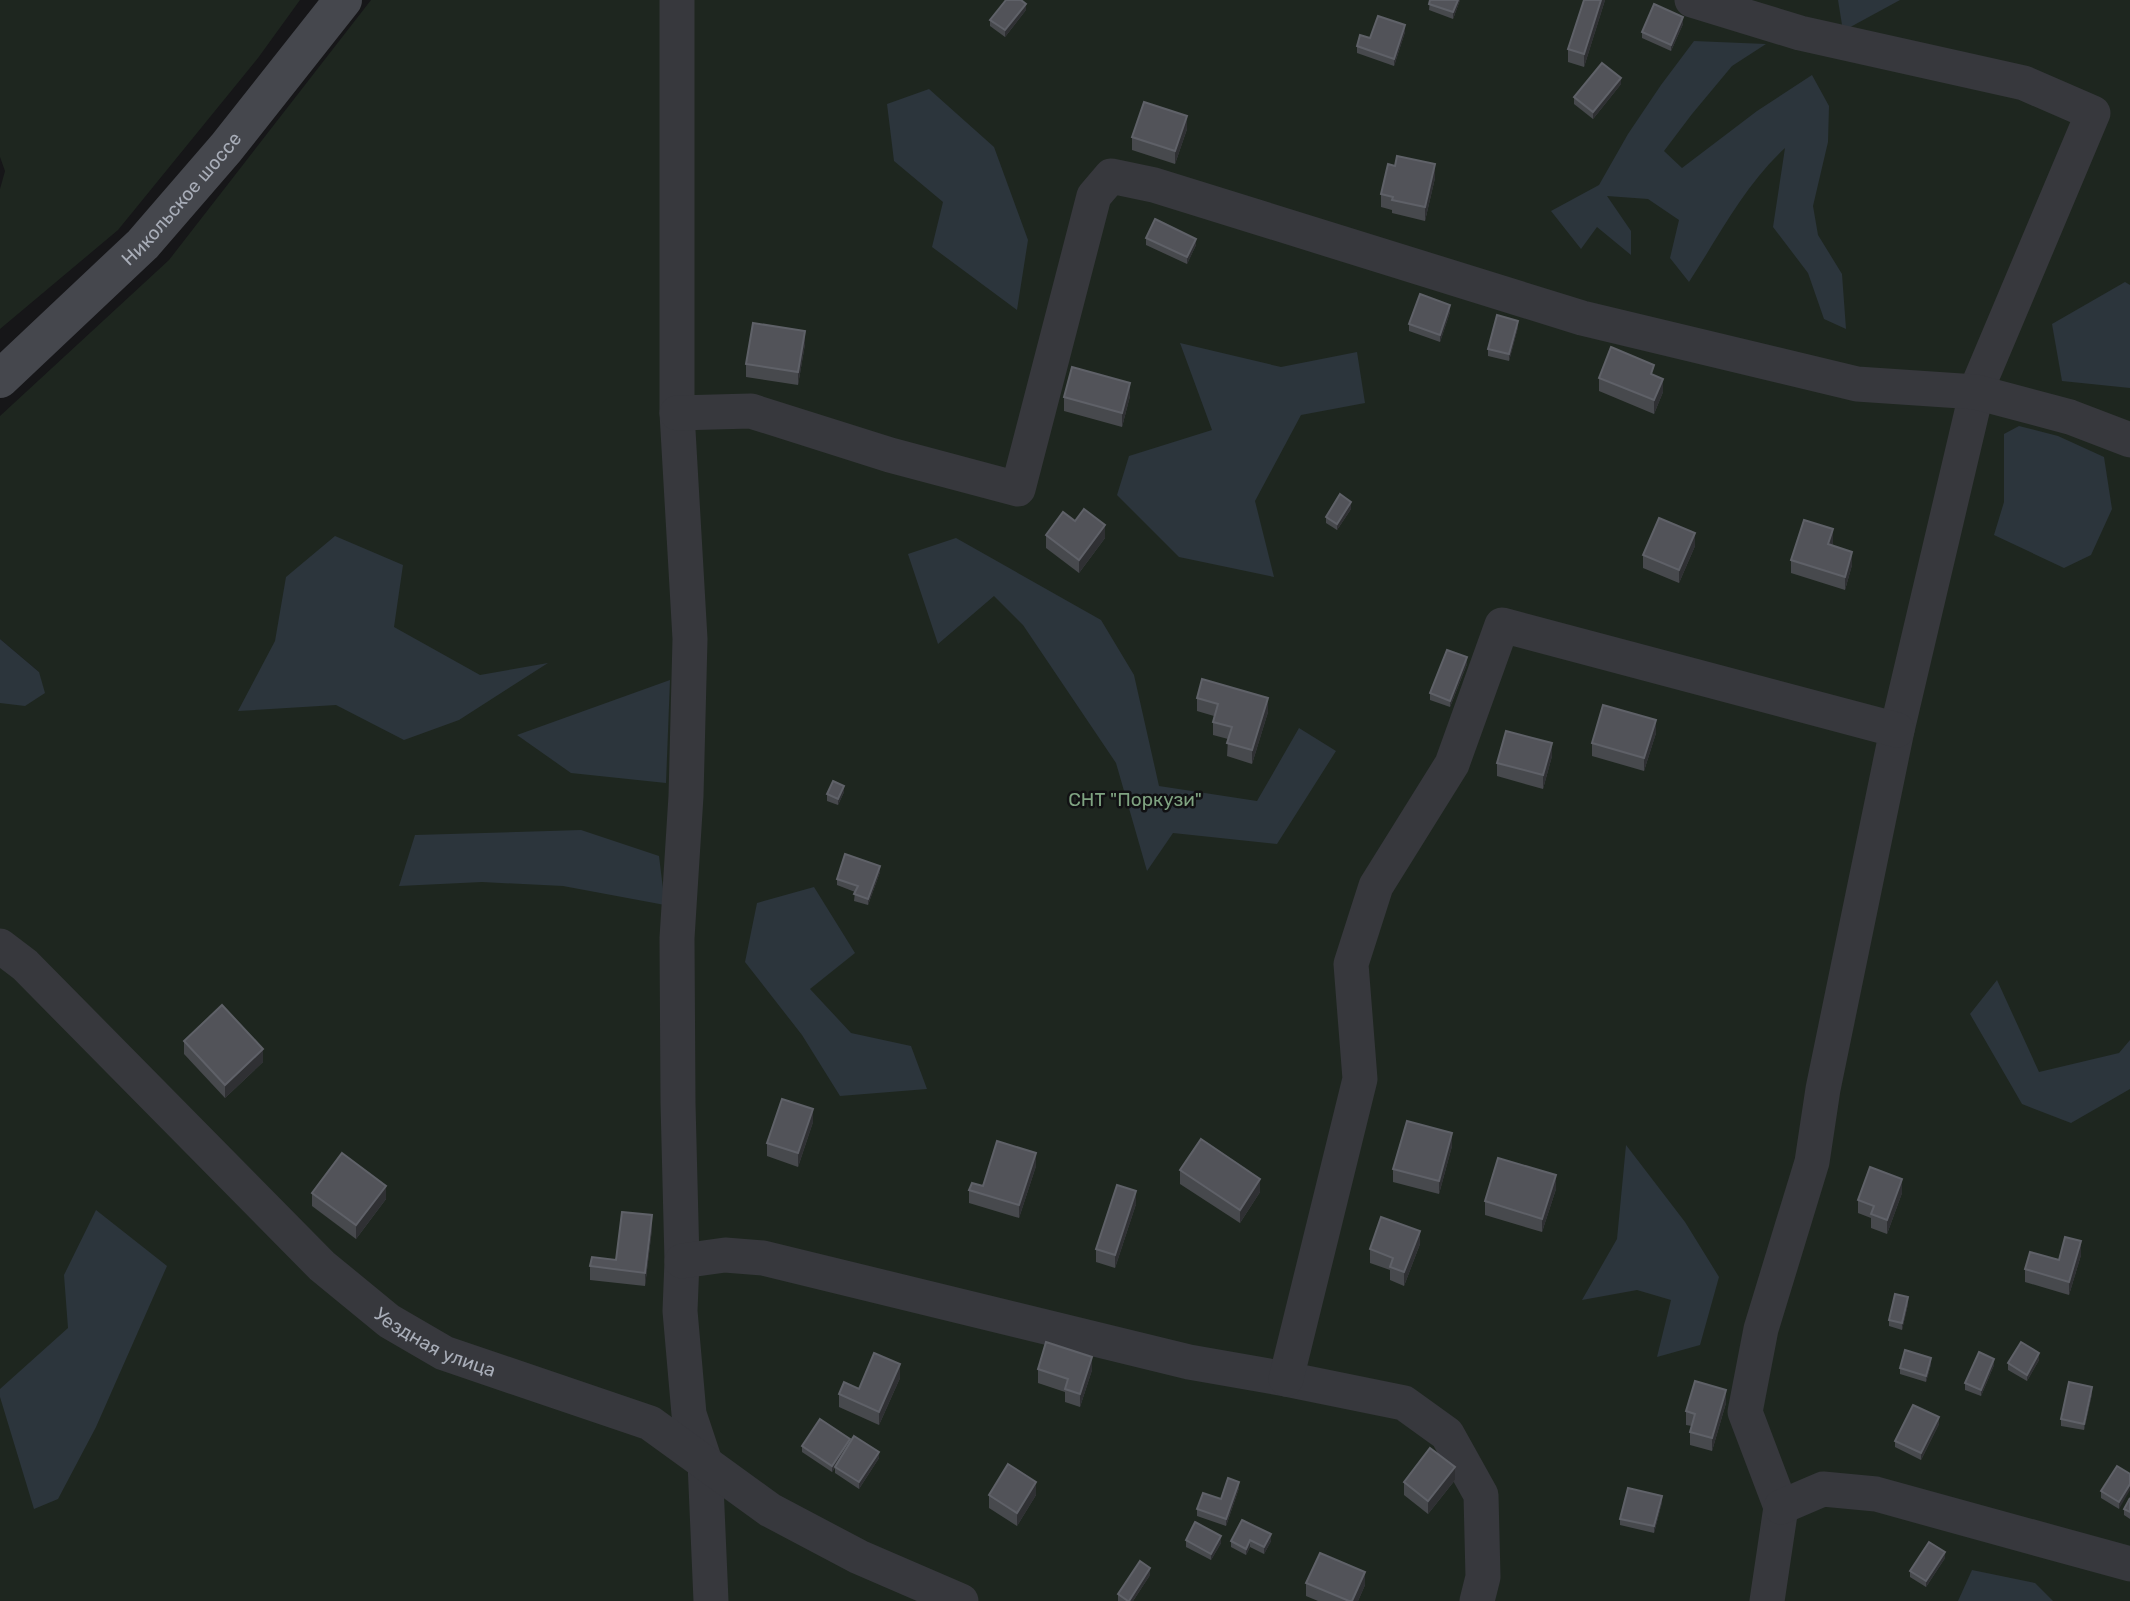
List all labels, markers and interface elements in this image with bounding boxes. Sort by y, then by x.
street label: Никольское шоссе [117,127,246,270]
park label: СНТ "Поркузи" [1068,788,1202,811]
street label: Уездная улица [369,1303,499,1382]

